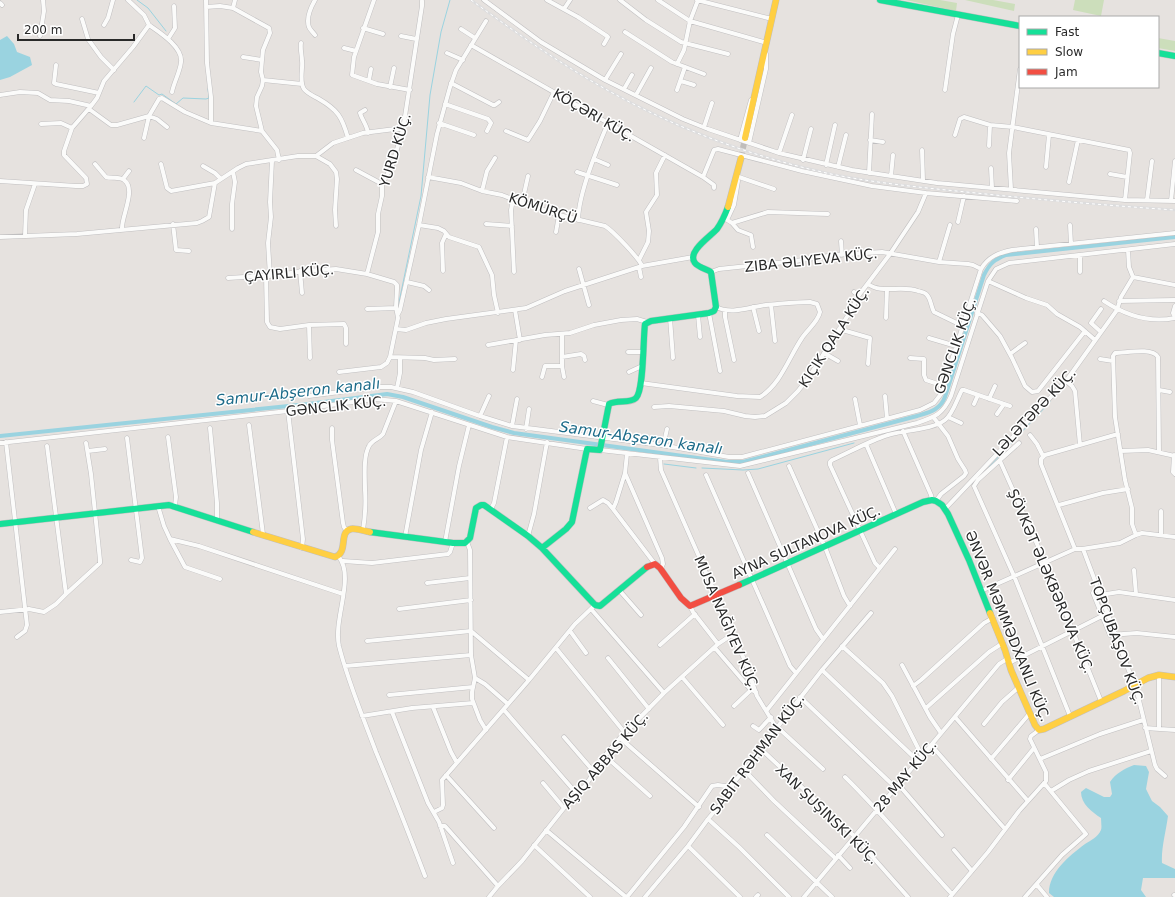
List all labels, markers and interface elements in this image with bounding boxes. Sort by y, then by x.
scale bar [18,16,134,42]
legend [1019,16,1159,88]
text: 200 m [24,23,62,37]
text: Fast [1055,25,1079,39]
text: Slow [1055,45,1083,59]
text: Jam [1054,65,1078,79]
street label: KÖÇƏRI KÜÇ. [550,84,638,145]
street label: YURD KÜÇ. [375,111,414,190]
street label: KÖMÜRÇÜ [507,188,579,227]
street label: ZIBA ƏLIYEVA KÜÇ. [744,244,878,275]
street label: ÇAYIRLI KÜÇ. [243,260,335,285]
street label: KIÇIK QALA KÜÇ. [795,283,873,390]
street label: GƏNCLIK KÜÇ. [930,295,979,396]
street label: LƏLƏTƏPƏ KÜÇ. [988,364,1079,459]
water label: Samur-Abşeron kanalı [215,374,381,410]
street label: GƏNCLIK KÜÇ. [285,392,387,419]
water label: Samur-Abşeron kanalı [558,418,724,458]
street label: ŞÖVKƏT ƏLƏKBƏROVA KÜÇ. [1005,486,1098,676]
street label: AYNA SULTANOVA KÜÇ. [729,501,883,582]
street label: ƏNVƏR MƏMMƏDXANLI KÜÇ. [962,528,1055,724]
street label: MUSA NAĞIYEV KÜÇ. [691,553,764,693]
street label: TOPÇUBAŞOV KÜÇ. [1086,574,1148,707]
street label: SABIT RƏHMAN KÜÇ. [706,690,808,817]
street label: AŞIQ ABBAS KÜÇ. [558,708,651,812]
street label: 28 MAY KÜÇ. [869,736,940,815]
street label: XAN ŞUŞINSKI KÜÇ. [772,760,882,867]

